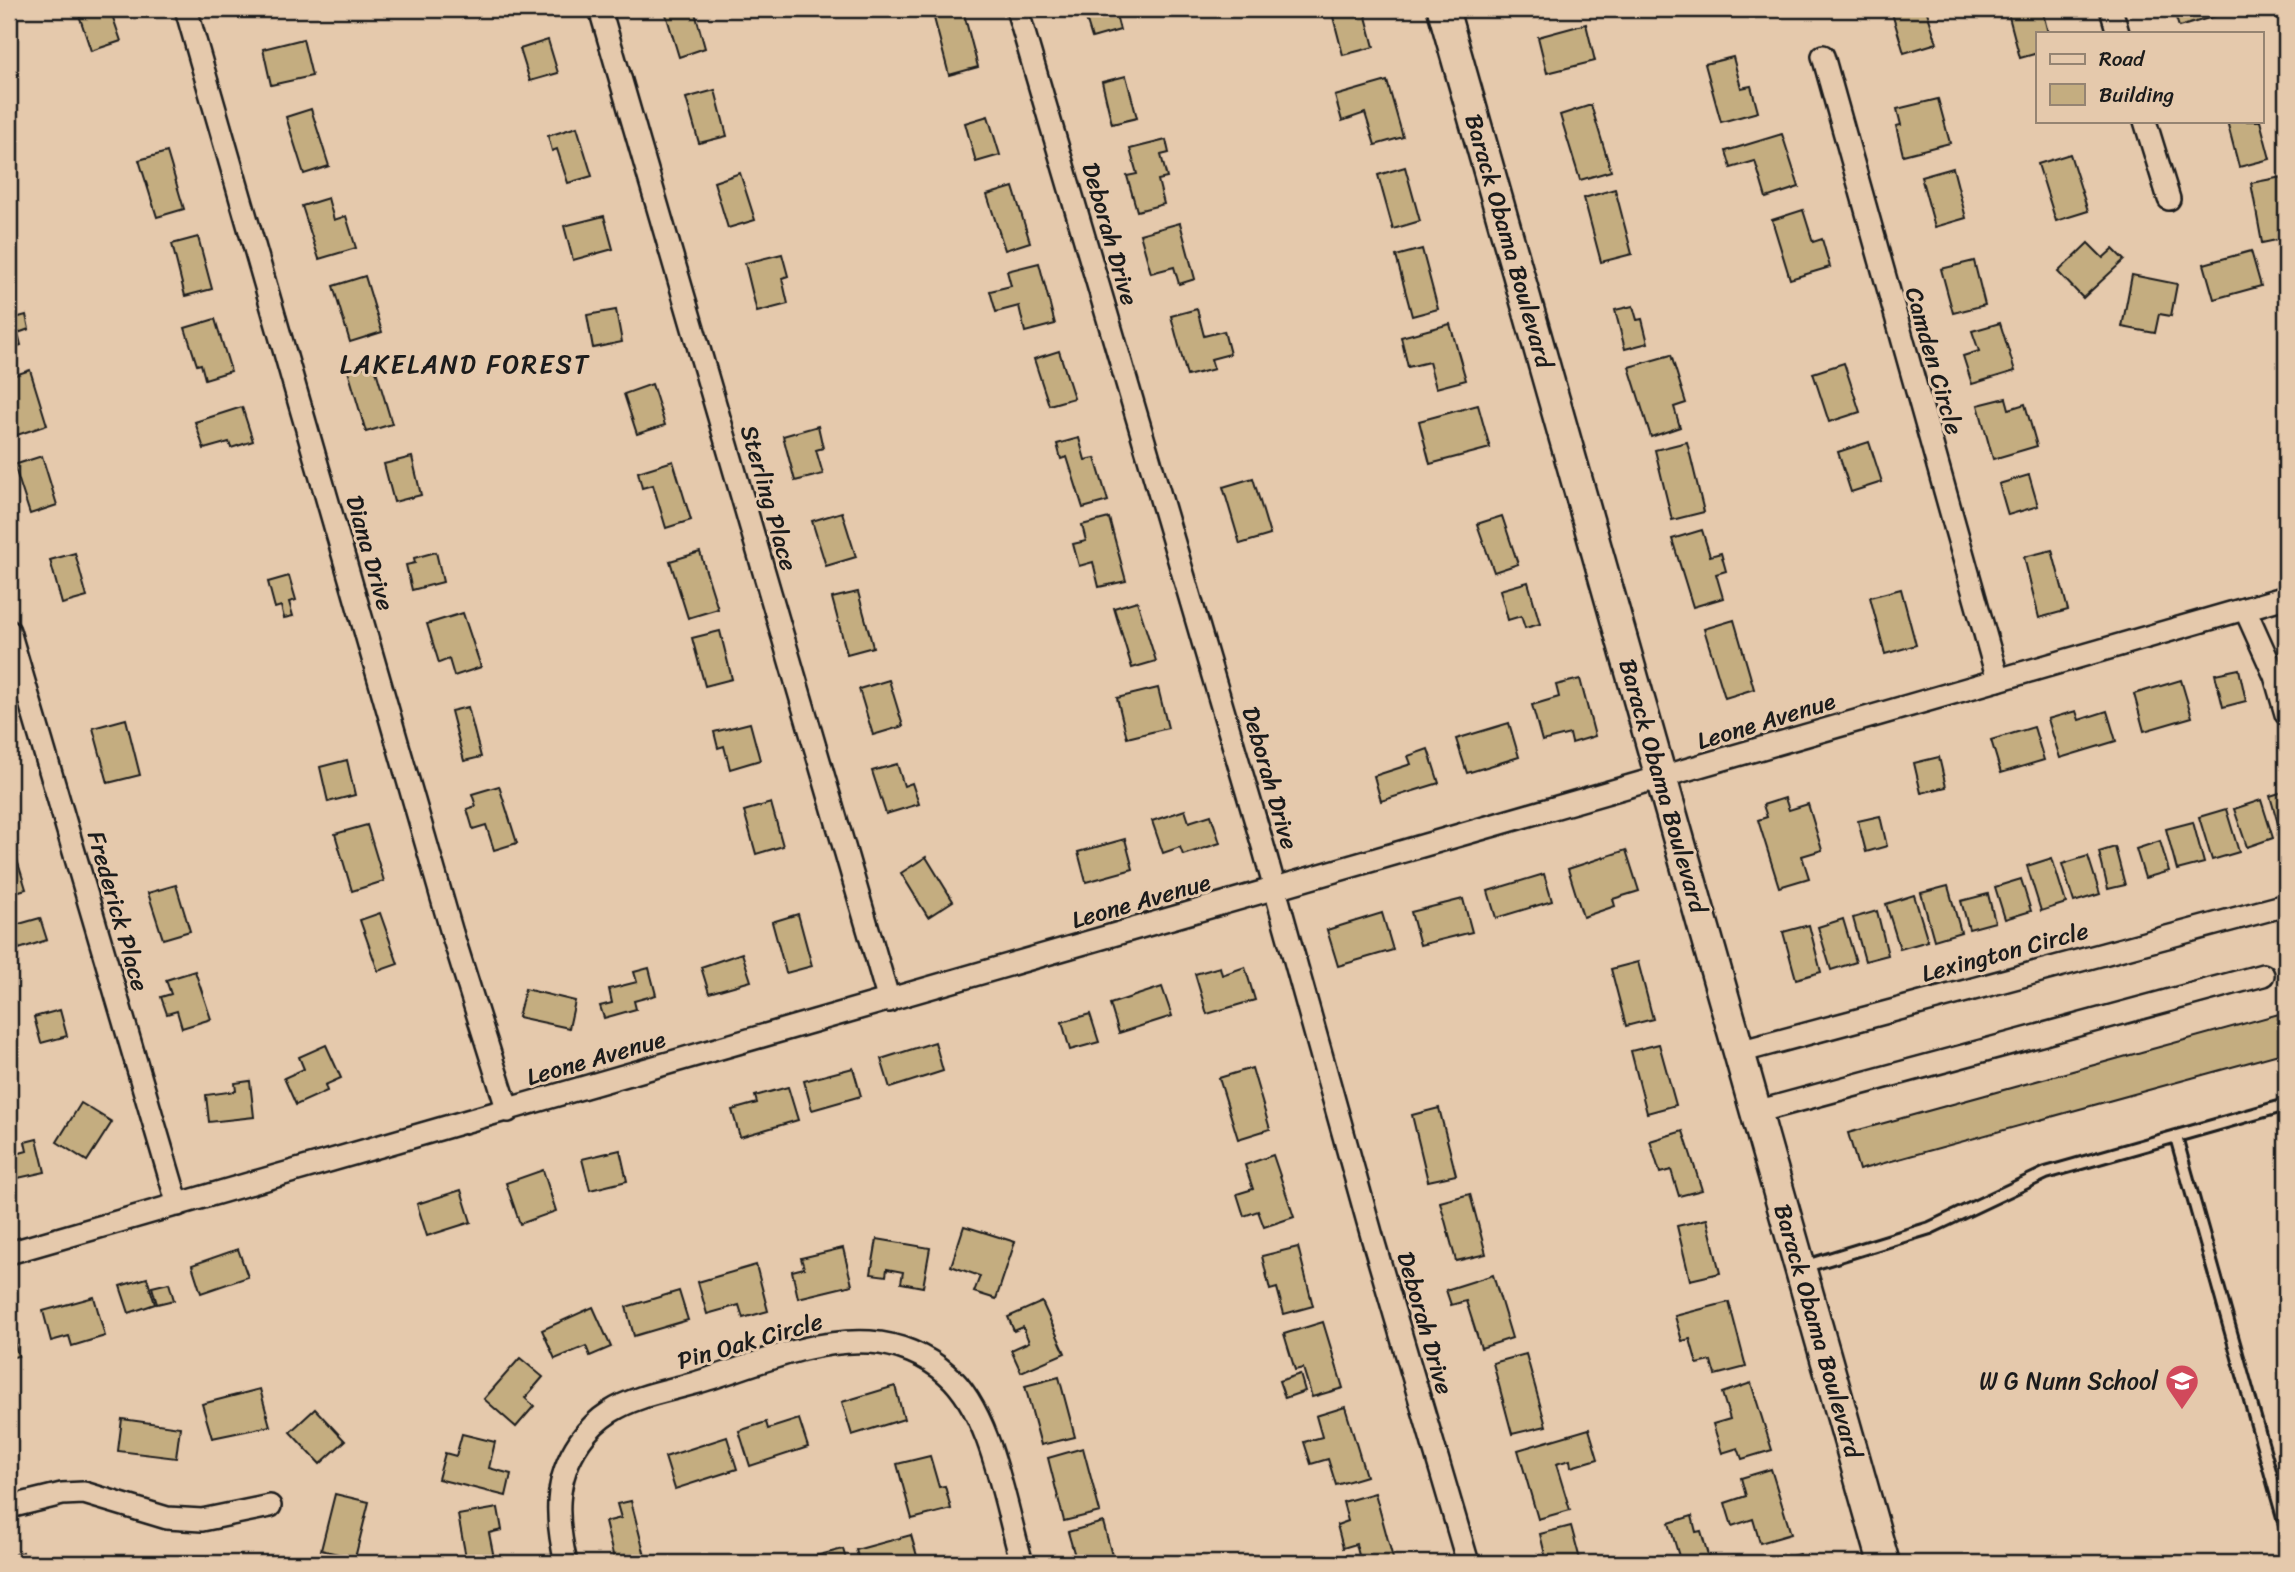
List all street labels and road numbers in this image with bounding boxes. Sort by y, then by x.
street label: Barack Obama Boulevard [1453,109,1566,374]
street label: Deborah Drive [1070,158,1150,310]
street label: Camden Circle [1893,282,1975,440]
street label: Sterling Place [728,420,810,576]
street label: Diana Drive [333,490,407,616]
street label: Barack Obama Boulevard [1607,654,1720,919]
street label: Leone Avenue [1691,680,1841,762]
street label: Deborah Drive [1230,702,1310,854]
street label: Frederick Place [75,826,161,996]
street label: Leone Avenue [1066,861,1216,941]
street label: Lexington Circle [1917,910,2093,994]
street label: Leone Avenue [521,1018,671,1098]
street label: Barack Obama Boulevard [1762,1199,1875,1464]
street label: Deborah Drive [1385,1247,1465,1399]
street label: Pin Oak Circle [672,1300,828,1382]

